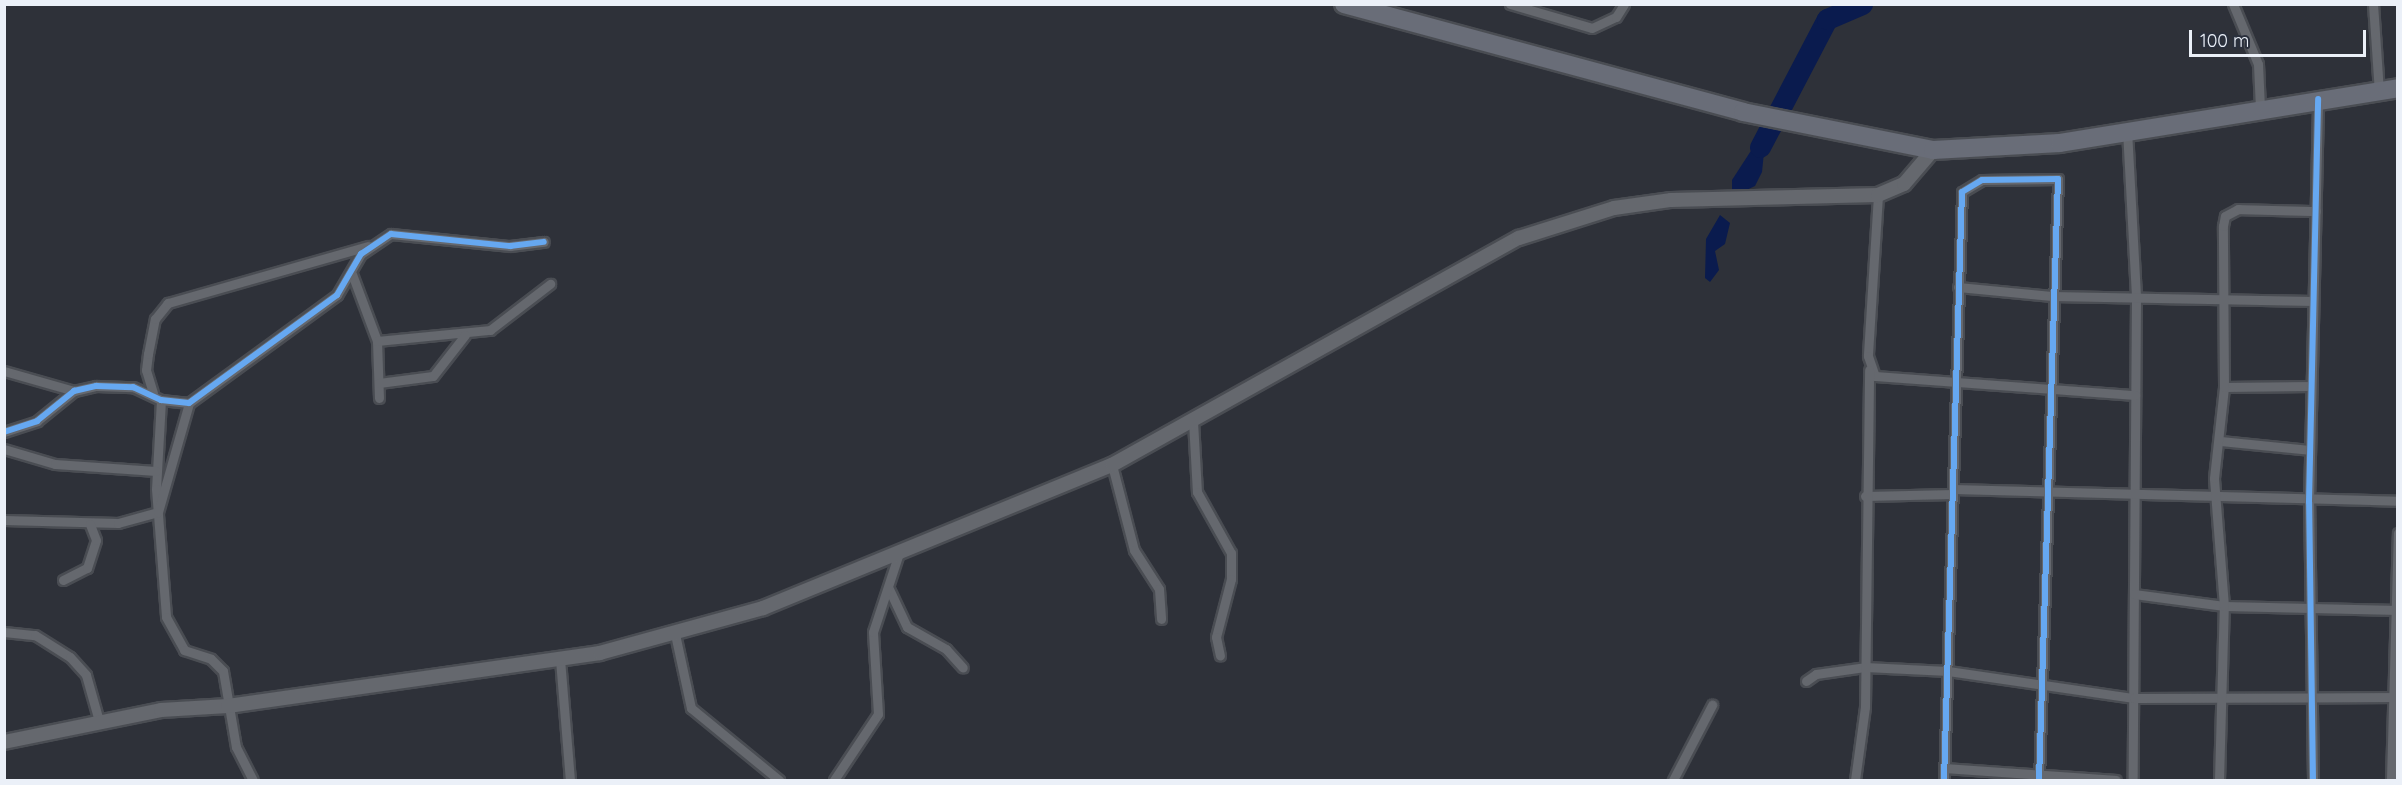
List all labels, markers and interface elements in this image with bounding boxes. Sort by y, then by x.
scale bar [2192,18,2369,56]
text: 100 m [2200,29,2249,52]

